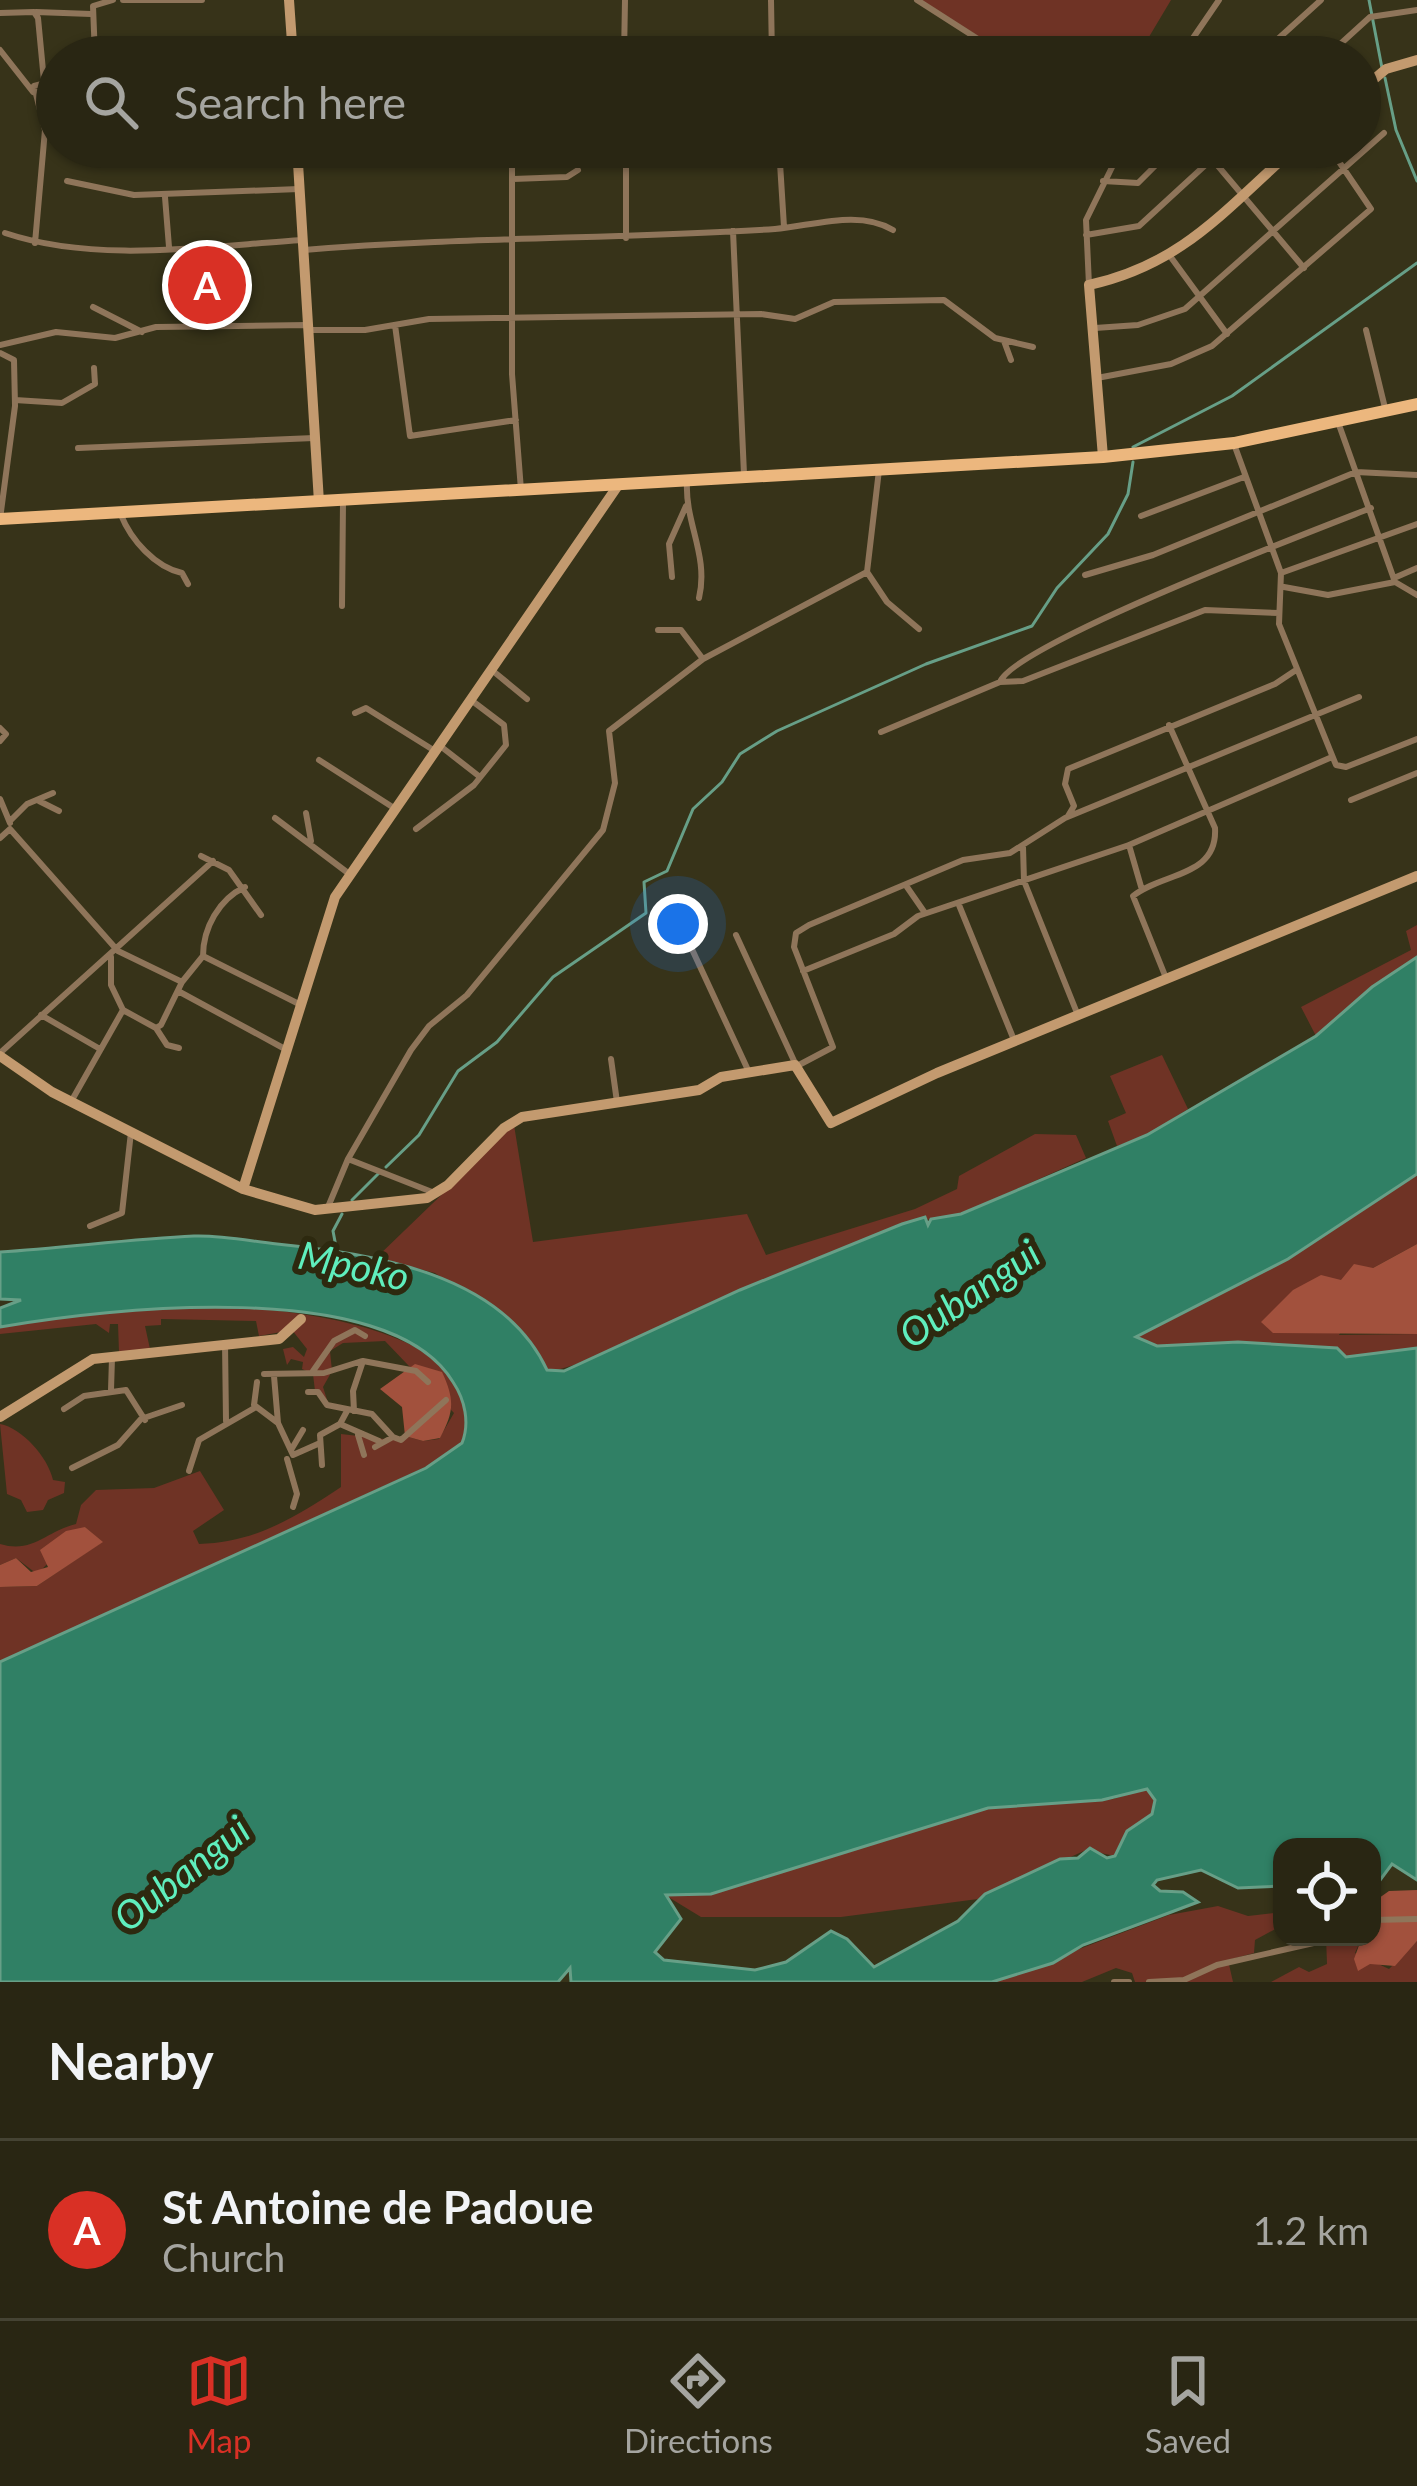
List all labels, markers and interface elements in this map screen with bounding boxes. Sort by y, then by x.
search box [36,36,1381,168]
icon: search [78,69,144,135]
text: Search here [174,75,406,129]
pin: A [168,240,246,330]
your location [648,894,708,954]
water label: Oubangui [890,1229,1048,1357]
water label: Mpoko [294,1231,414,1299]
water label: Oubangui [104,1806,258,1940]
map controls [1273,1838,1381,1946]
button: locate [1273,1838,1381,1946]
text: Nearby [48,2030,214,2091]
text: St Antoine de Padoue [162,2180,594,2234]
text: A [73,2207,101,2253]
text: 1.2 km [1253,2207,1369,2253]
text: Church [162,2234,285,2280]
tab: Map [186,2348,252,2460]
tab: Directions [624,2348,773,2460]
tab: Saved [1145,2348,1231,2460]

